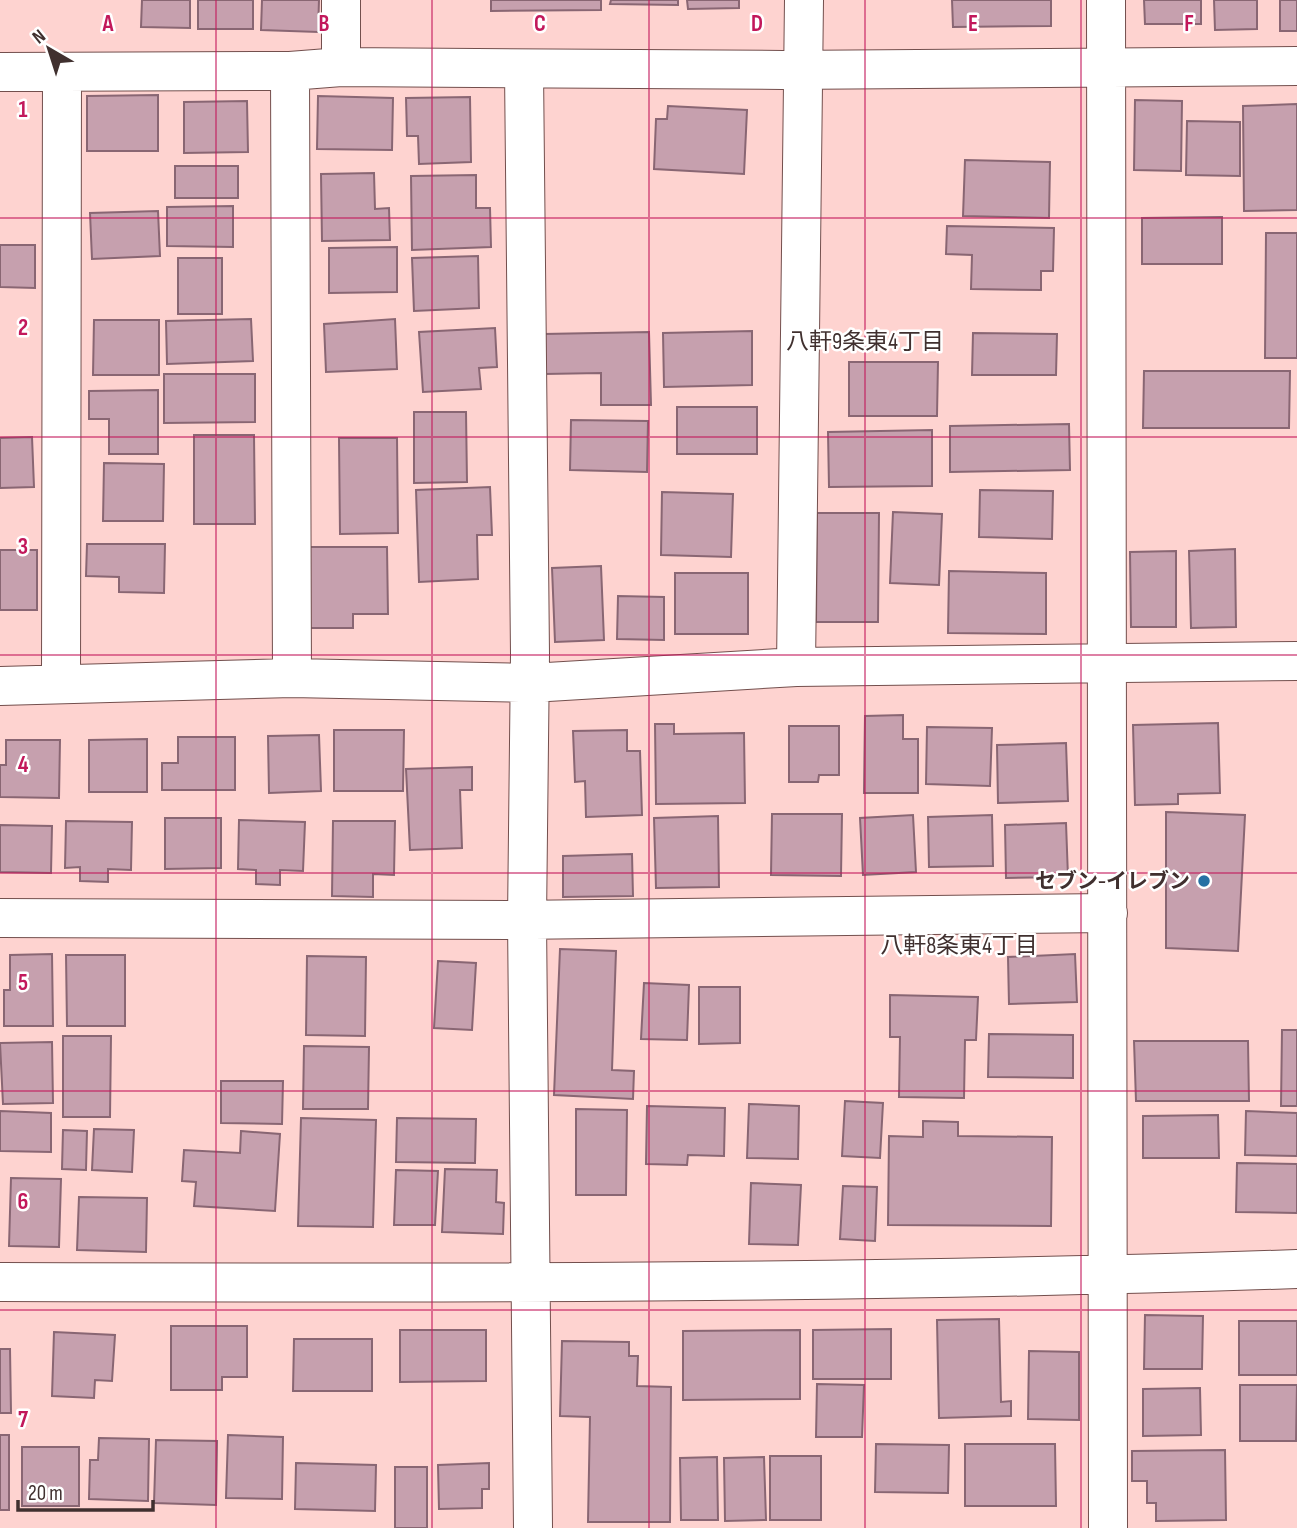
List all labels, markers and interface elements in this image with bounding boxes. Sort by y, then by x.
text: A [102,10,115,38]
text: B [319,10,330,38]
text: C [534,10,546,38]
text: D [751,10,763,38]
text: E [968,10,978,38]
text: F [1184,10,1194,38]
north arrow [14,14,84,84]
text: N [28,25,50,49]
text: 1 [18,96,28,124]
text: 2 [18,314,28,342]
district label: 八軒9条東4丁目 [786,328,944,356]
text: 3 [18,533,28,561]
text: 4 [18,751,29,779]
place label: セブン-イレブン [1035,869,1190,894]
marker: セブン-イレブン [1196,873,1212,889]
district label: 八軒8条東4丁目 [880,932,1038,960]
text: 5 [18,969,28,997]
text: 6 [18,1188,28,1216]
text: 7 [18,1406,28,1434]
scale bar [18,1468,152,1512]
text: 20 m [28,1481,63,1506]

